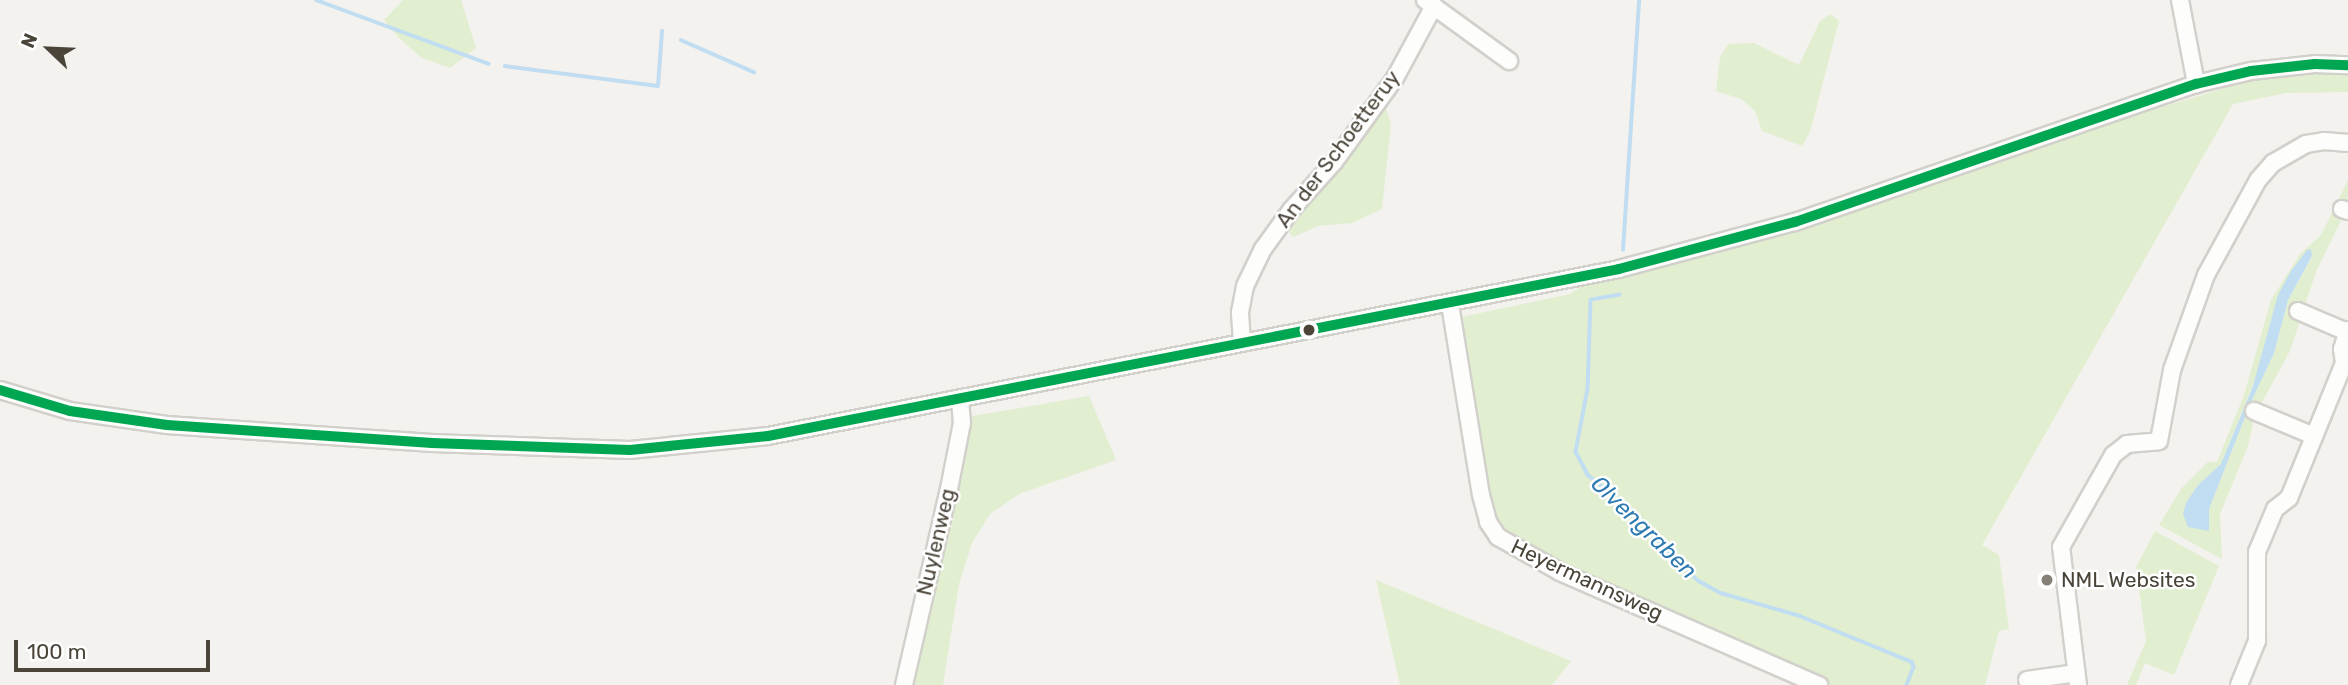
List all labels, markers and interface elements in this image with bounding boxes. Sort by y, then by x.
north arrow [14,14,84,84]
text: N [16,30,42,51]
street label: An der Schoetteruy [1270,65,1406,233]
unlabelled marker [1302,323,1316,337]
water label: Olvengraben [1585,470,1703,584]
street label: Nuylenweg [911,486,961,598]
street label: Heyermannsweg [1507,534,1667,626]
place label: NML Websites [2061,567,2196,593]
marker: NML Websites [2039,572,2055,588]
scale bar [18,626,214,670]
text: 100 m [27,639,86,664]

